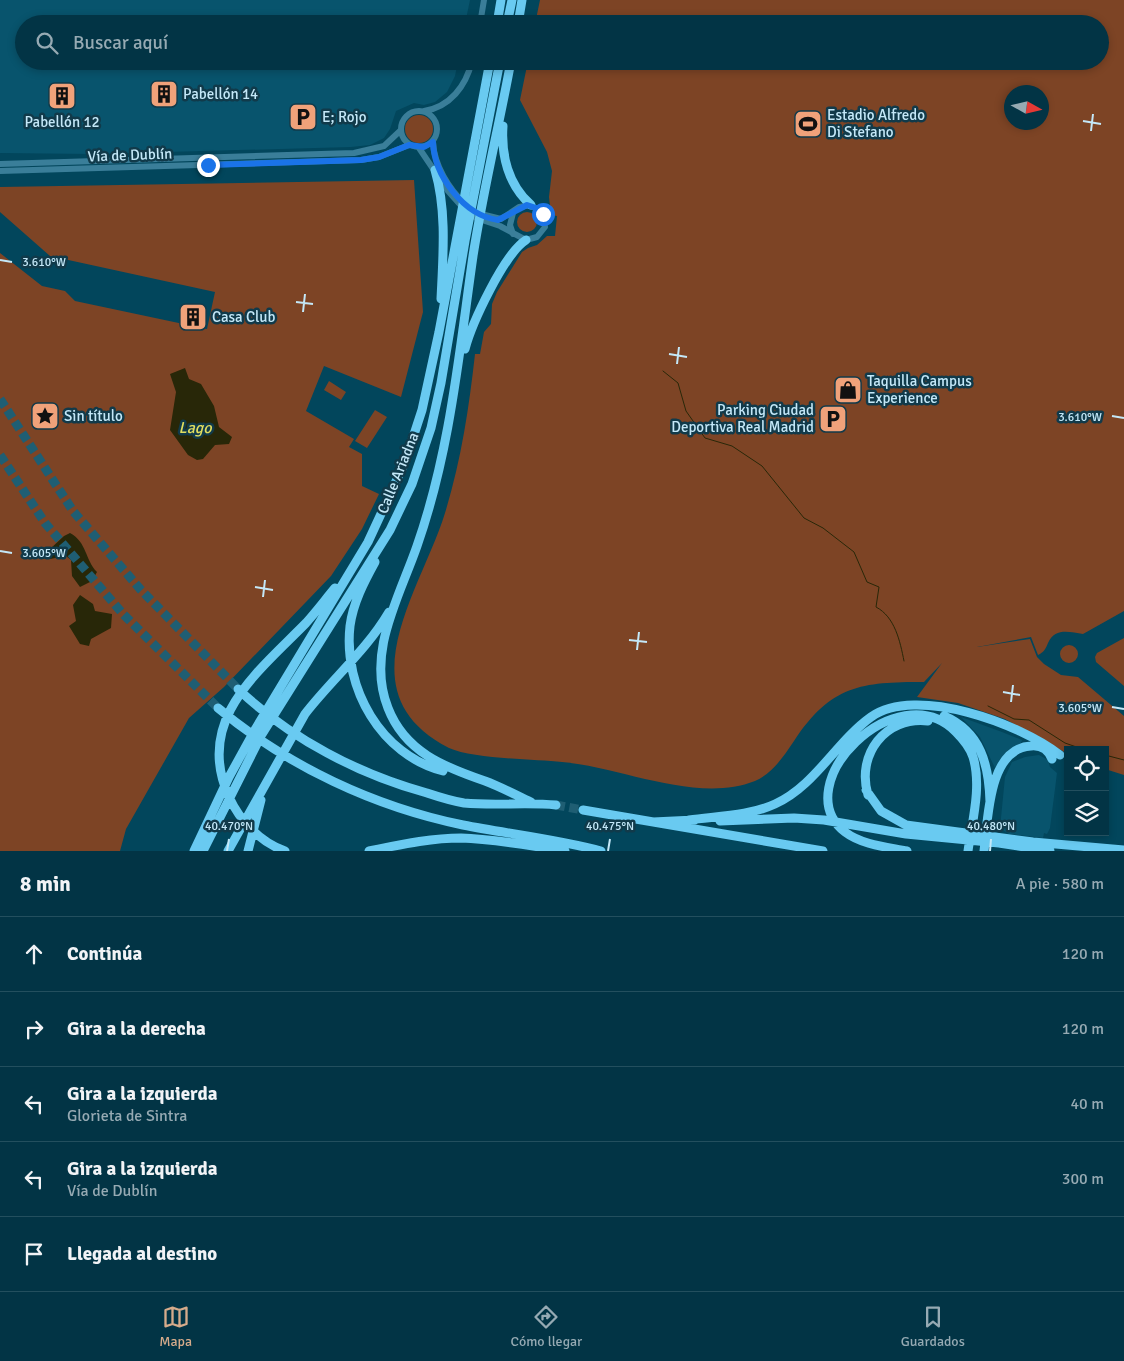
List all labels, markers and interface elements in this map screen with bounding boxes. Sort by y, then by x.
search box [15,15,1109,70]
icon: search [33,29,61,57]
text: Buscar aquí [73,31,168,55]
building icon: Pabellón 14 [149,79,179,109]
building icon: Pabellón 12 [47,81,77,111]
place label: Pabellón 14 [183,85,258,103]
north arrow [1004,85,1049,130]
parking icon: E; Rojo [288,102,318,132]
place label: Estadio Alfredo Di Stefano [827,106,925,141]
place label: E; Rojo [322,108,367,126]
sports icon: Estadio Alfredo Di Stefano [793,109,823,139]
place label: Pabellón 12 [24,113,100,131]
street label: Vía de Dublín [87,145,173,165]
route end [197,154,220,177]
route start [532,203,555,226]
text: 3.610°W [22,255,66,270]
building icon: Casa Club [178,302,208,332]
place label: Casa Club [212,308,276,326]
place label: Taquilla Campus Experience [867,372,972,407]
shop icon: Taquilla Campus Experience [833,375,863,405]
place icon: Sin título [30,401,60,431]
place label: Parking Ciudad Deportiva Real Madrid [671,401,814,436]
parking icon: Parking Ciudad Deportiva Real Madrid [818,404,848,434]
place label: Sin título [64,407,123,425]
text: 3.610°W [1058,410,1102,425]
water label: Lago [178,418,212,438]
street label: Calle Ariadna [374,430,422,516]
text: 3.605°W [22,546,66,561]
text: 3.605°W [1058,701,1102,716]
map controls [1064,746,1109,836]
button: locate [1064,746,1109,791]
button: layers [1064,791,1109,836]
text: 40.470°N [205,819,253,834]
text: 40.475°N [586,819,634,834]
text: 40.480°N [967,819,1015,834]
text: 8 min [20,871,71,897]
text: A pie · 580 m [1016,874,1104,894]
icon: ahead [20,940,48,968]
text: Continúa [67,942,142,966]
text: 120 m [1062,944,1104,964]
icon: right [20,1015,48,1043]
text: Gira a la derecha [67,1017,206,1041]
text: 120 m [1062,1019,1104,1039]
text: Gira a la izquierda [67,1082,217,1106]
icon: left [20,1090,48,1118]
text: 40 m [1070,1094,1104,1114]
text: Glorieta de Sintra [67,1106,187,1126]
text: Gira a la izquierda [67,1157,217,1181]
icon: left [20,1165,48,1193]
text: 300 m [1062,1169,1104,1189]
text: Vía de Dublín [67,1181,157,1201]
icon: arrive [20,1240,48,1268]
text: Llegada al destino [67,1242,217,1266]
tab: Mapa [159,1303,192,1350]
tab: Cómo llegar [511,1303,582,1350]
tab: Guardados [901,1303,965,1350]

